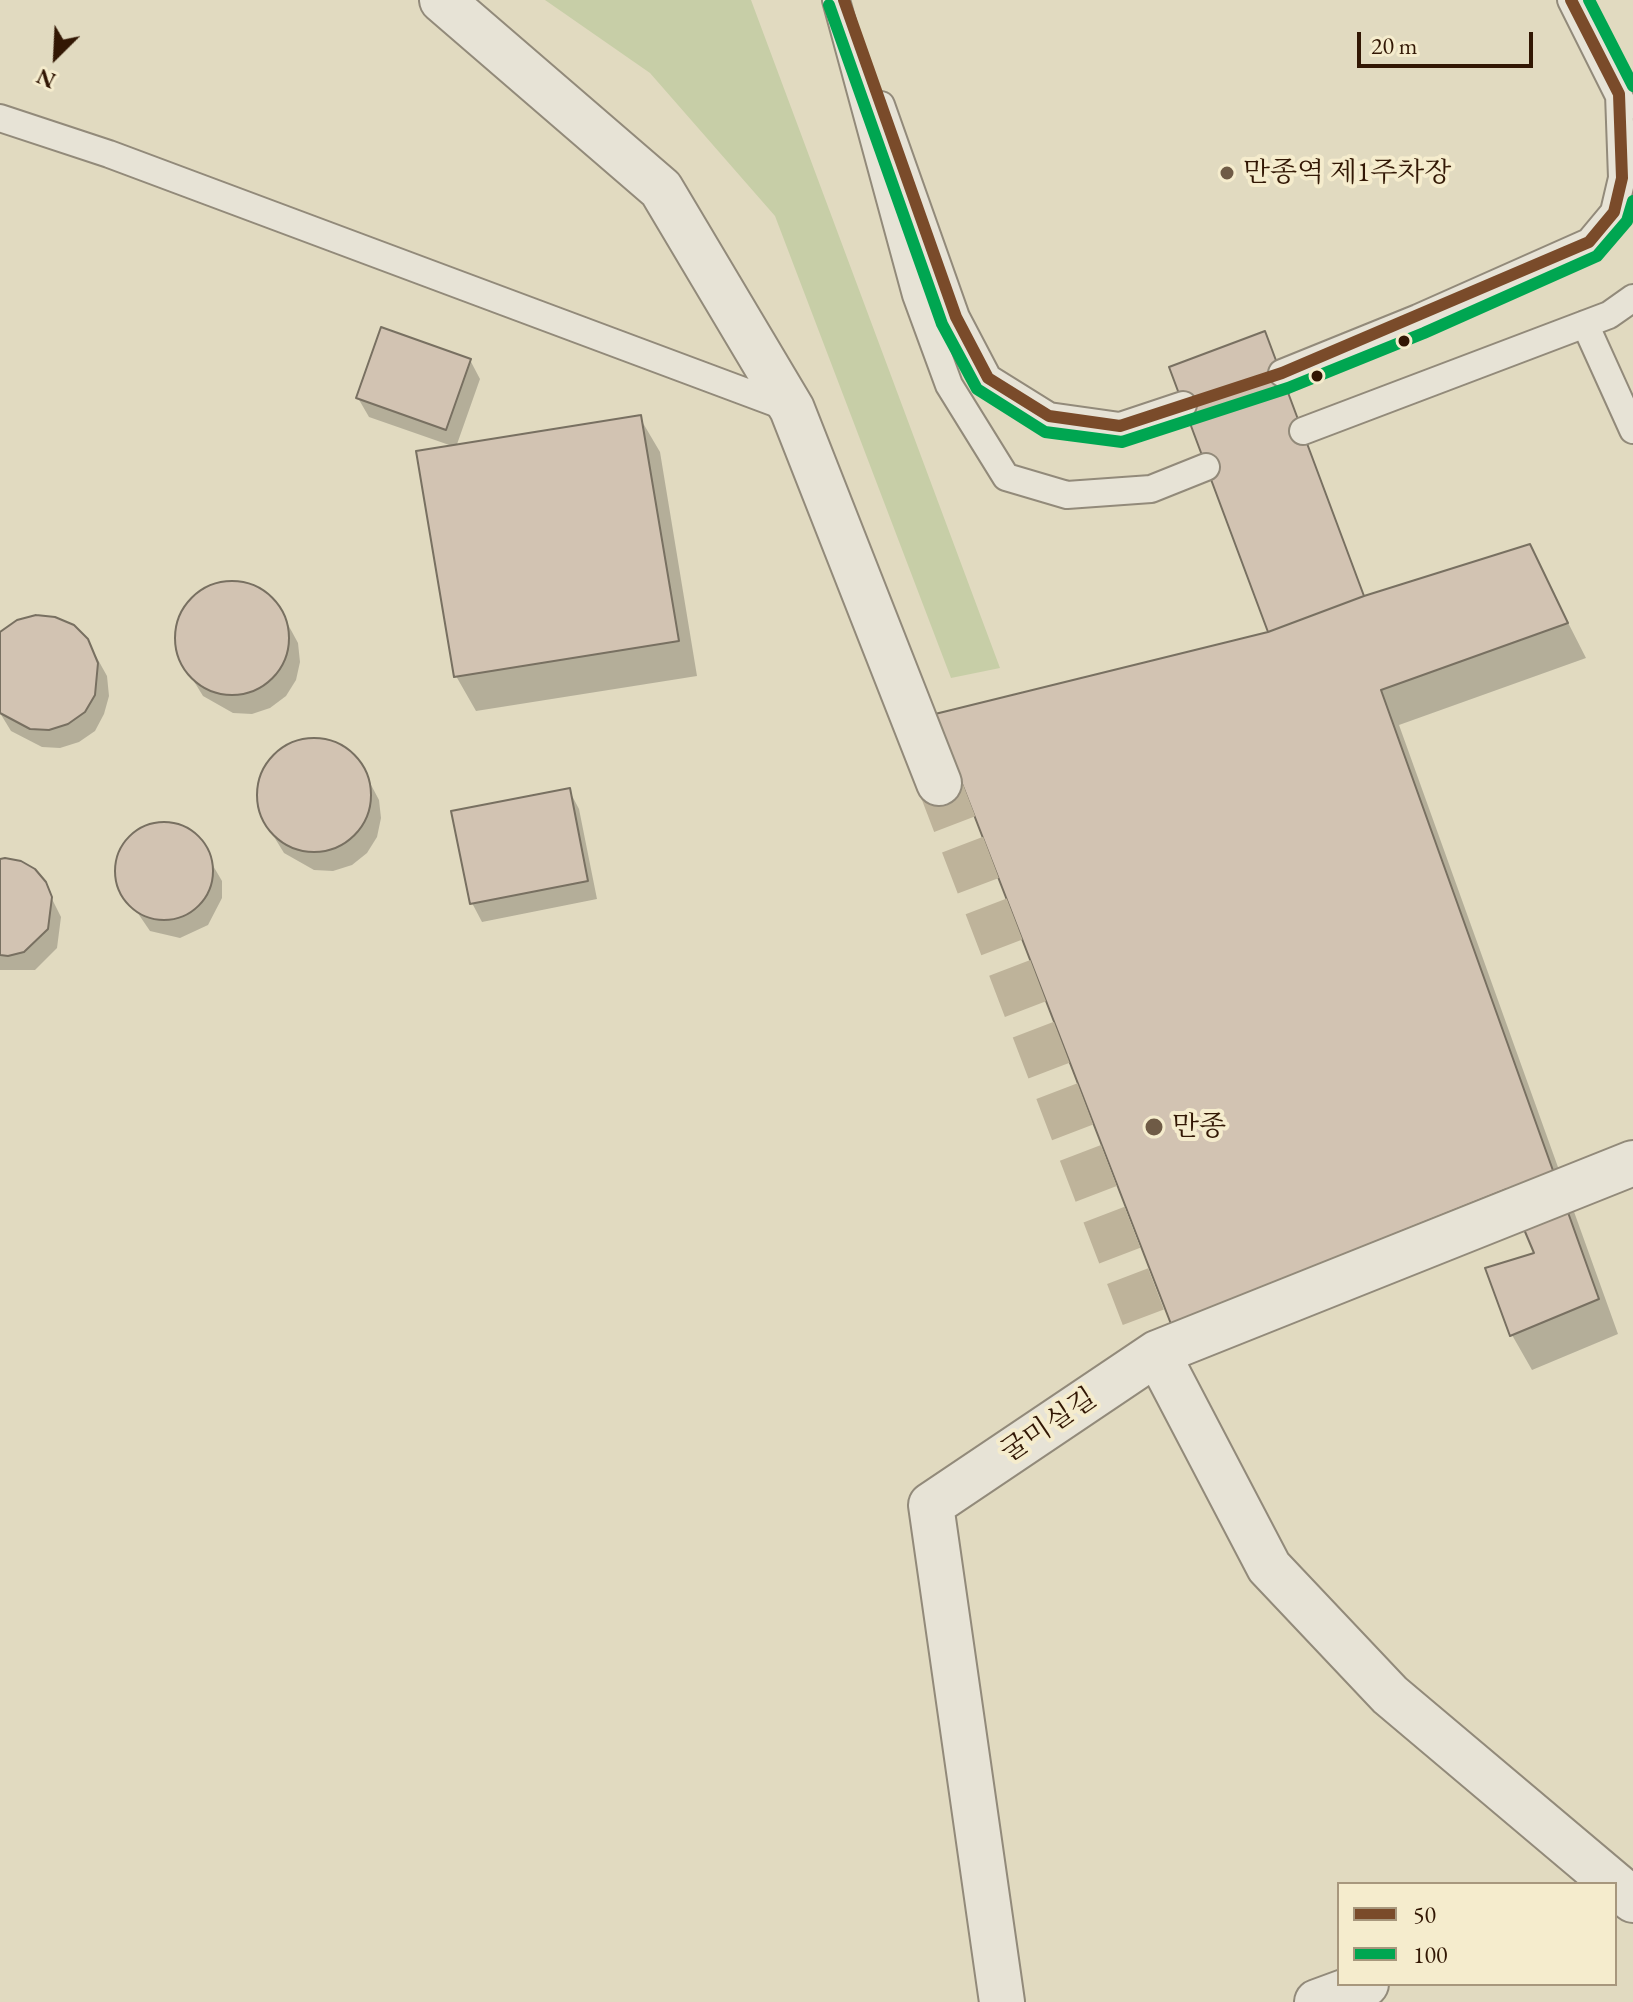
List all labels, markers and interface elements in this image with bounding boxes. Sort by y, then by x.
north arrow [16,16,96,96]
scale bar [1361,16,1537,66]
text: 20 m [1371,30,1418,61]
text: N [32,62,60,95]
place label: 만종역 제1주차장 [1243,156,1451,190]
marker: 만종역 제1주차장 [1218,164,1236,182]
unlabelled marker [1396,333,1412,349]
unlabelled marker [1309,368,1325,384]
place label: 만종 [1172,1110,1226,1144]
marker: 만종 [1143,1116,1165,1138]
street label: 굴미실길 [995,1382,1103,1470]
legend [1337,1882,1617,1986]
text: 50 [1413,1899,1436,1930]
text: 100 [1413,1939,1448,1970]

